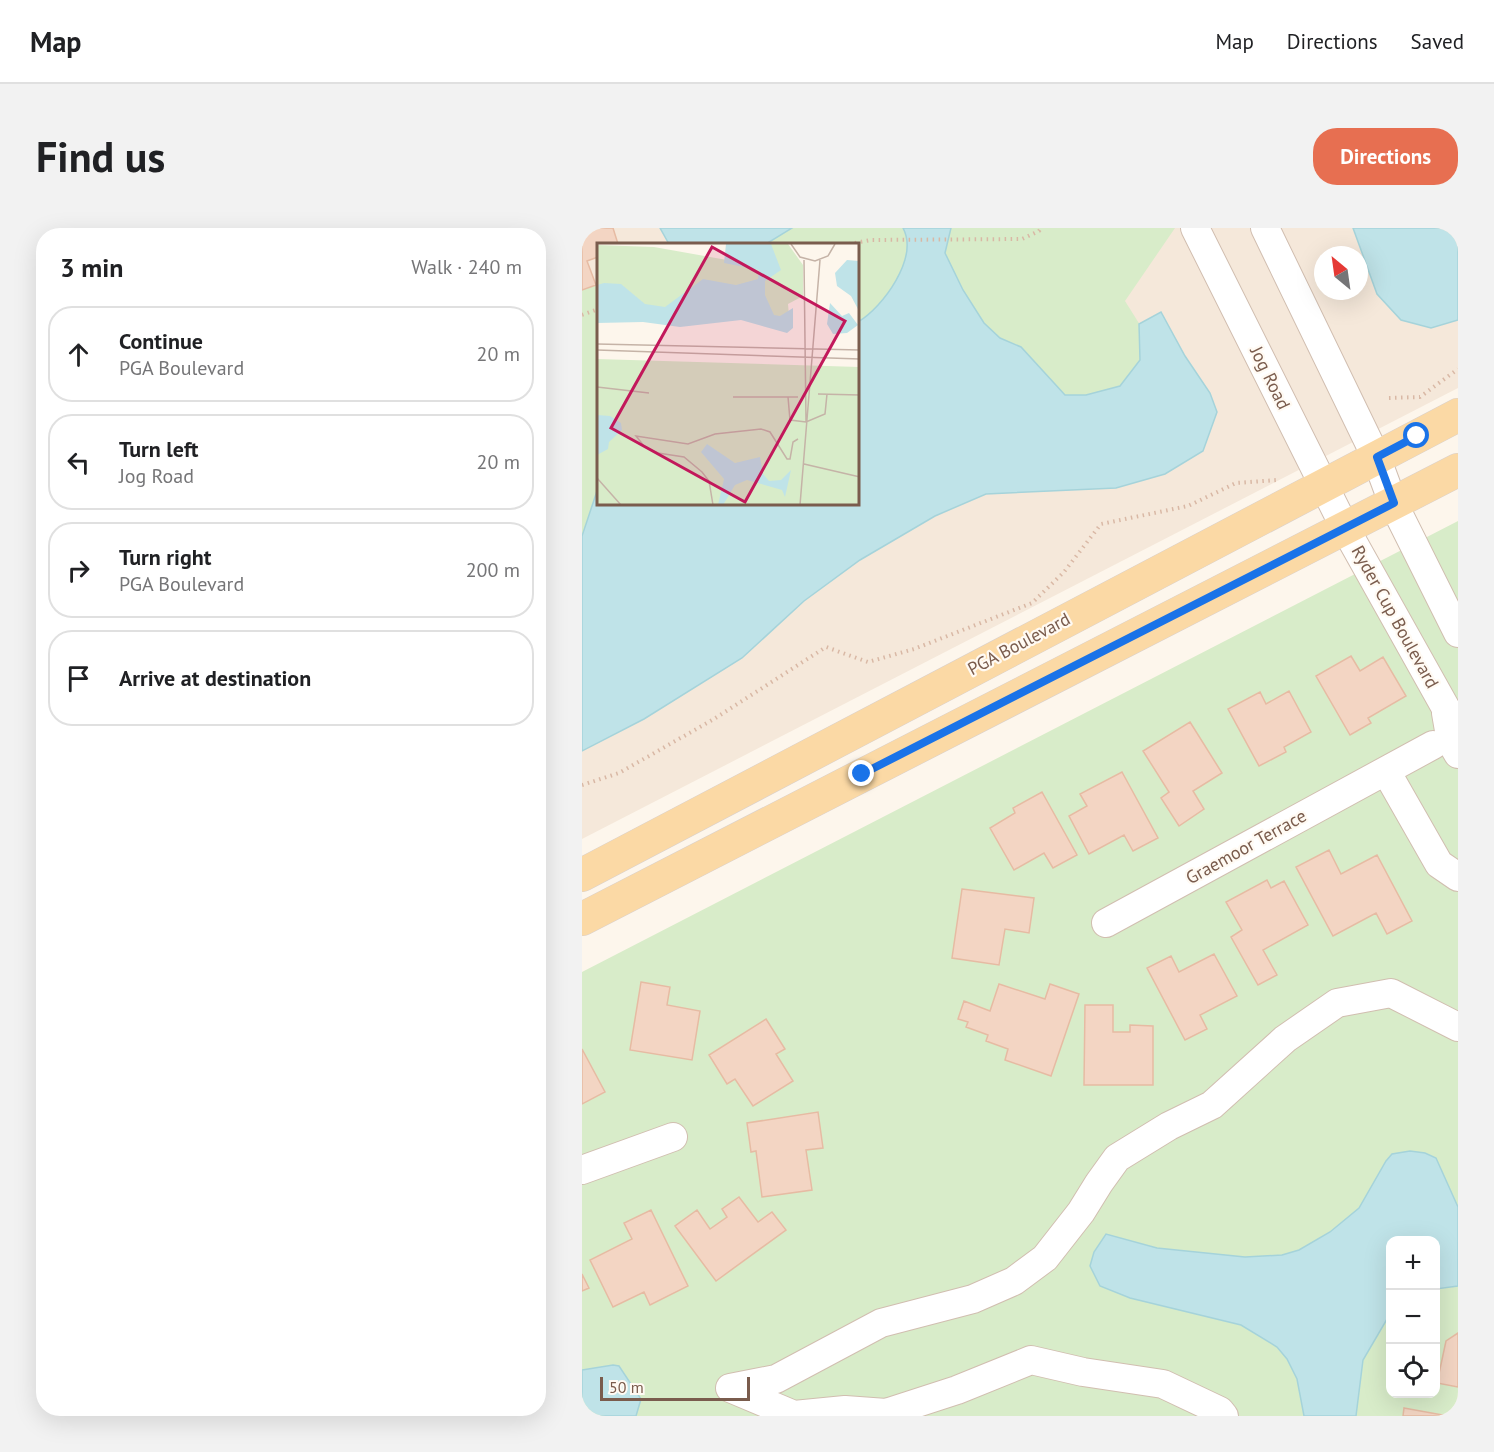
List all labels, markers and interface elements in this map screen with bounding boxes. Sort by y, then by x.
text: Map [30,23,81,60]
text: Map [1215,28,1254,55]
text: Directions [1287,28,1378,55]
text: Saved [1411,28,1464,55]
button: Directions [1313,128,1458,185]
text: Find us [36,129,165,184]
inset map [597,243,860,506]
north arrow [1314,246,1368,300]
text: 3 min [60,251,123,284]
text: Walk · 240 m [411,254,522,280]
text: Continue [119,327,203,355]
icon: ahead [62,338,95,371]
text: 20 m [477,341,520,367]
street label: Jog Road [1245,342,1296,413]
text: PGA Boulevard [119,355,244,381]
route start [1403,422,1429,448]
text: Turn left [119,435,199,463]
icon: left [62,446,95,479]
text: 20 m [477,449,520,475]
text: Jog Road [119,463,194,489]
street label: Ryder Cup Boulevard [1347,541,1444,692]
text: Turn right [119,543,211,571]
icon: right [62,554,95,587]
text: 200 m [466,557,520,583]
text: PGA Boulevard [119,571,244,597]
street label: PGA Boulevard [964,607,1074,680]
icon: arrive [62,662,95,695]
text: Arrive at destination [119,664,311,692]
route end [848,760,874,786]
street label: Graemoor Terrace [1181,804,1310,889]
map controls [1386,1236,1440,1398]
button: + [1386,1236,1440,1290]
button: − [1386,1290,1440,1344]
button: locate [1386,1344,1440,1398]
scale bar [600,1374,750,1402]
text: 50 m [609,1377,644,1397]

